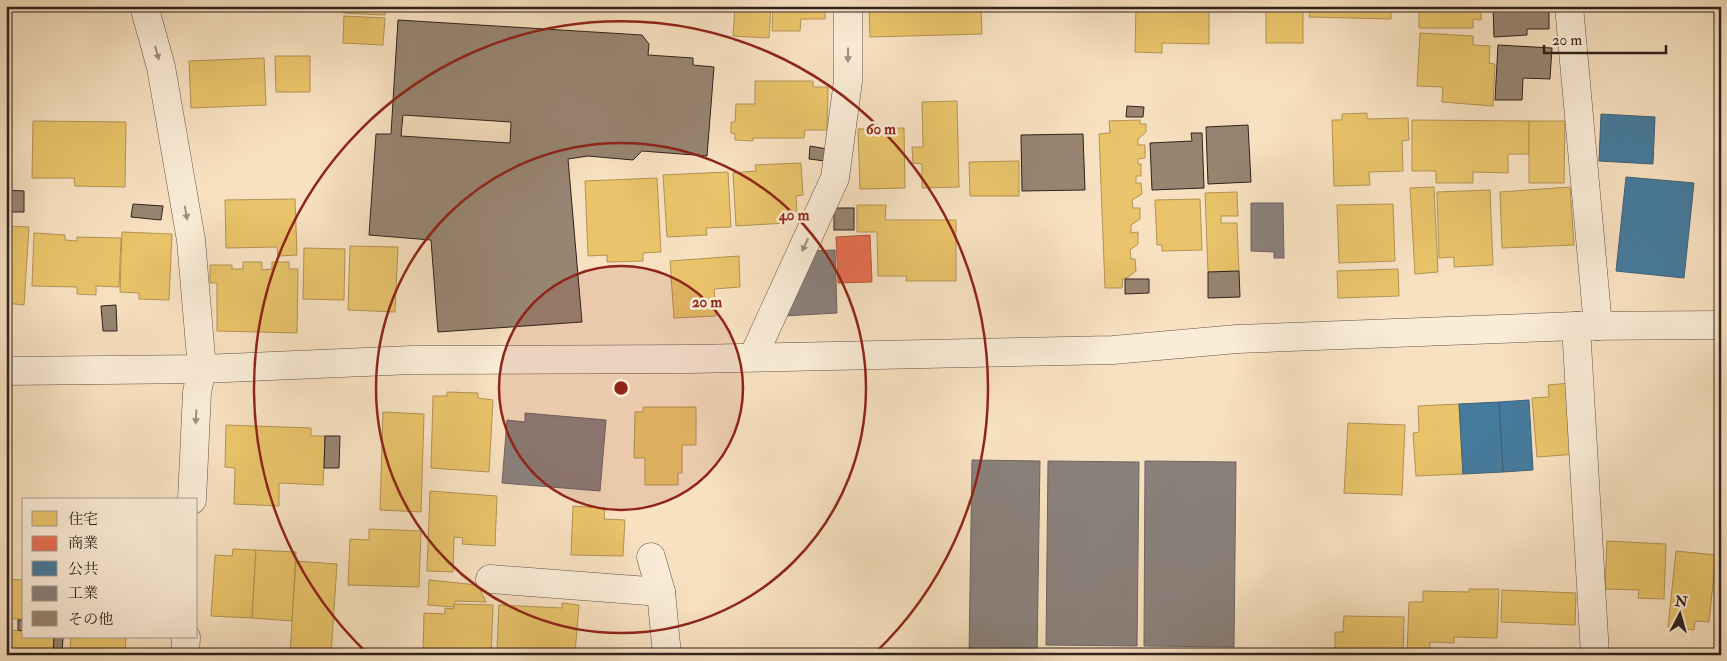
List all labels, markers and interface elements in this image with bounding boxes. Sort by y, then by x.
scale bar [1544,22,1667,54]
text: 20 m [1552,31,1582,50]
one-way arrow [153,46,161,61]
one-way arrow [844,47,852,63]
text: 60 m [866,120,896,139]
one-way arrow [183,205,191,221]
text: 40 m [778,206,810,225]
one-way arrow [800,238,808,252]
text: 20 m [692,293,722,312]
centre of rings [612,379,630,397]
one-way arrow [192,409,200,425]
legend [22,498,198,638]
text: 住宅 [68,510,98,529]
text: 商業 [68,534,98,553]
text: 公共 [68,560,98,579]
text: 工業 [68,584,98,603]
north arrow [1654,588,1704,638]
text: N [1673,592,1689,611]
text: その他 [68,610,113,629]

